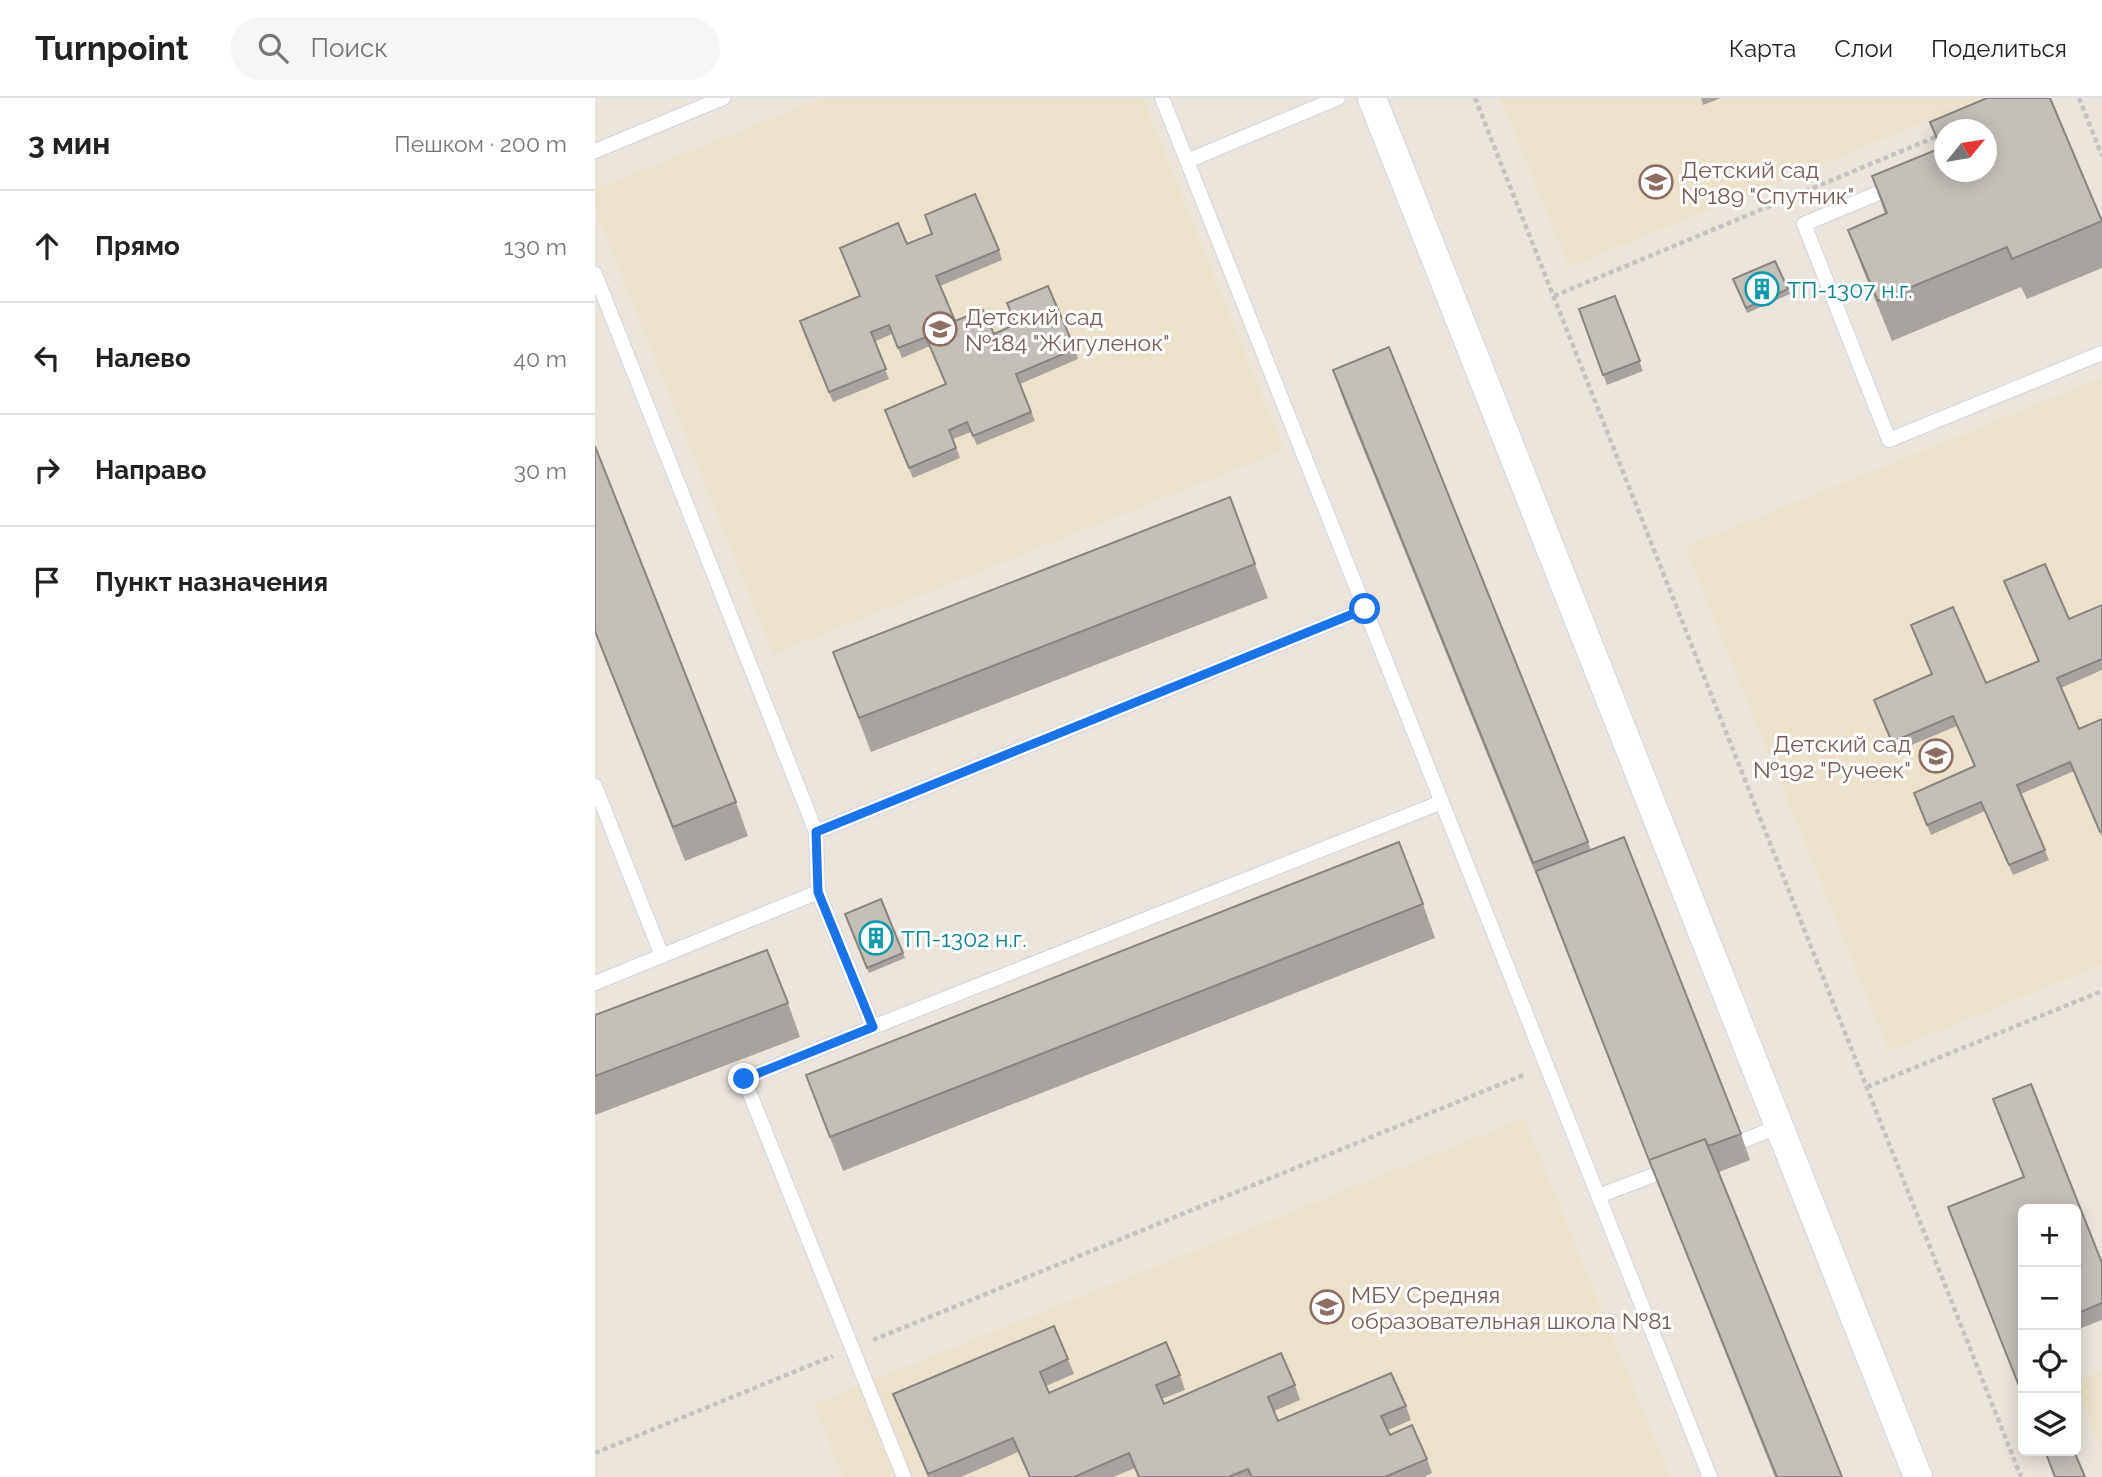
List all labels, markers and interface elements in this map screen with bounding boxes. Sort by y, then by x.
search box [230,17,720,80]
text: Turnpoint [35,29,188,68]
icon: search [254,29,292,67]
text: Поиск [310,33,388,63]
text: Карта [1729,34,1796,63]
text: Слои [1834,34,1893,63]
text: Поделиться [1931,34,2067,63]
north arrow [1934,119,1997,182]
text: 3 мин [28,126,110,161]
text: Пешком · 200 m [394,130,567,157]
place label: Детский сад №189 "Спутник" [1681,156,1854,209]
school or university icon: Детский сад №189 "Спутник" [1637,163,1675,201]
icon: ahead [28,227,66,265]
text: Прямо [95,231,180,261]
text: 130 m [504,233,567,260]
building icon: ТП-1307 н.г. [1743,270,1781,308]
place label: ТП-1307 н.г. [1787,276,1913,303]
place label: Детский сад №184 "Жигуленок" [965,303,1170,356]
school or university icon: Детский сад №184 "Жигуленок" [921,310,959,348]
icon: left [28,339,66,377]
text: Налево [95,343,191,373]
text: 40 m [513,345,567,372]
icon: right [28,451,66,489]
text: Направо [95,455,206,485]
text: 30 m [514,457,567,484]
icon: arrive [28,563,66,601]
text: Пункт назначения [95,567,328,597]
route start [1349,593,1380,624]
place label: Детский сад №192 "Ручеек" [1753,730,1911,783]
school or university icon: Детский сад №192 "Ручеек" [1917,737,1955,775]
building icon: ТП-1302 н.г. [857,919,895,957]
place label: ТП-1302 н.г. [901,925,1026,952]
route end [728,1063,759,1094]
map controls [2018,1204,2081,1456]
button: + [2018,1204,2081,1267]
button: − [2018,1267,2081,1330]
place label: МБУ Средняя образовательная школа №81 [1351,1281,1672,1334]
school or university icon: МБУ Средняя образовательная школа №81 [1308,1288,1346,1326]
button: locate [2018,1330,2081,1393]
button: layers [2018,1393,2081,1456]

